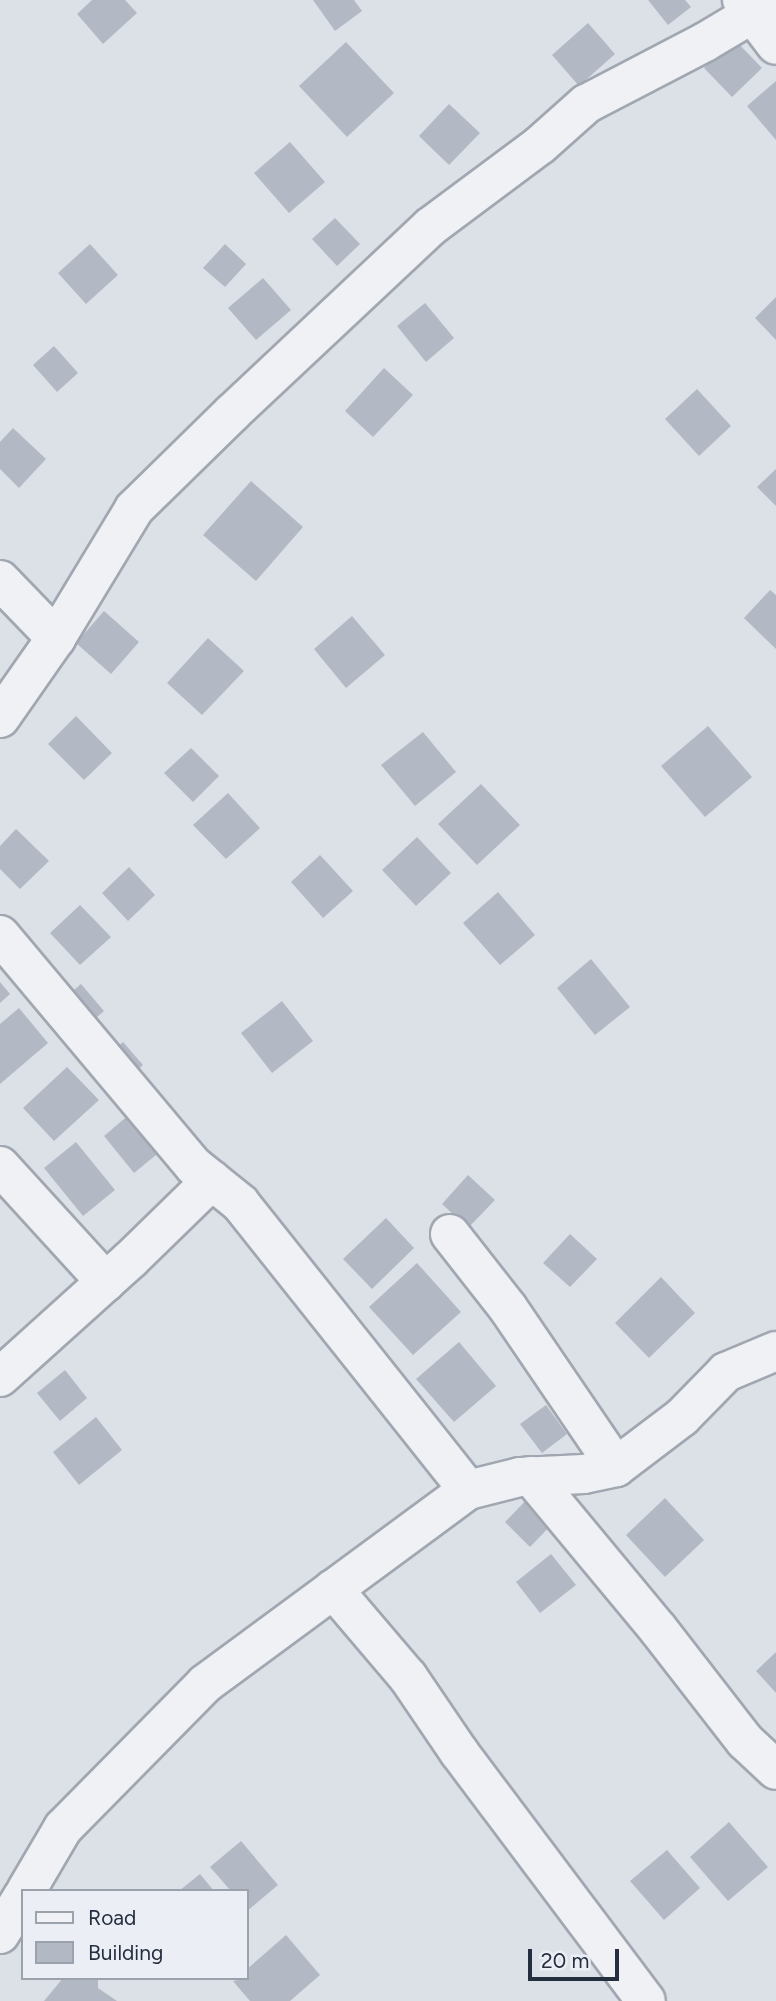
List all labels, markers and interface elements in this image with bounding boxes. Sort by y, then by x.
legend [21,1889,248,1980]
text: Road [88,1905,136,1930]
scale bar [531,1934,622,1978]
text: Building [88,1940,163,1965]
text: 20 m [541,1948,589,1973]

